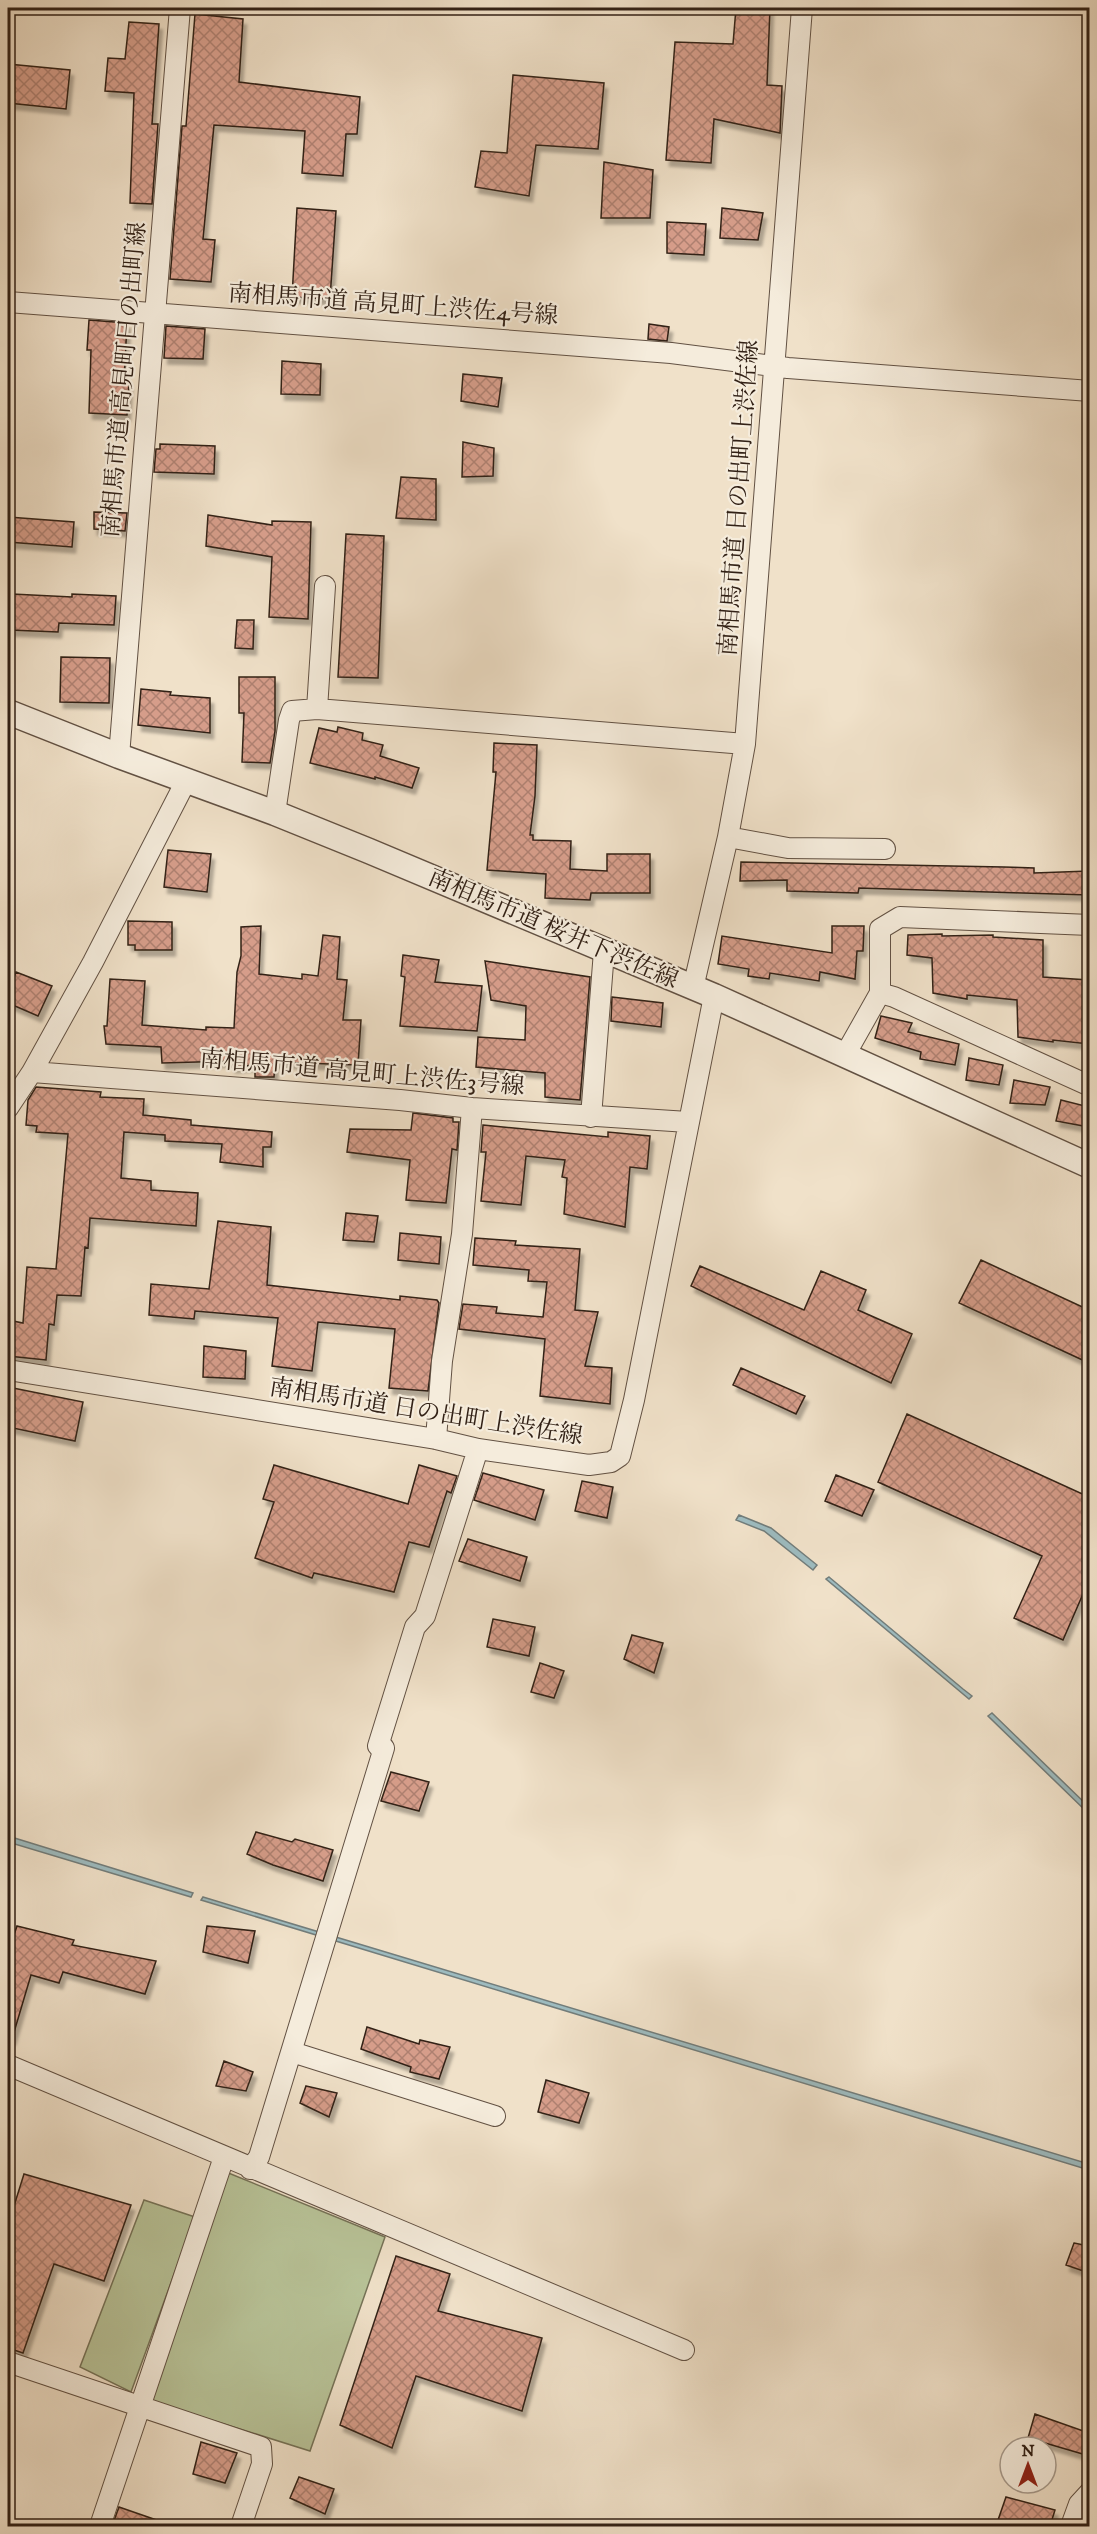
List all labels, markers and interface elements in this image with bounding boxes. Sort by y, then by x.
street label: 南相馬市道 高見町日の出町線 [95,221,153,539]
street label: 南相馬市道 高見町上渋佐4号線 [227,278,559,332]
street label: 南相馬市道 日の出町上渋佐線 [713,339,765,657]
street label: 南相馬市道 桜井下渋佐線 [423,863,683,995]
street label: 南相馬市道 高見町上渋佐3号線 [198,1044,526,1102]
street label: 南相馬市道 日の出町上渋佐線 [267,1372,585,1452]
north arrow [998,2435,1058,2495]
text: N [1021,2441,1035,2461]

